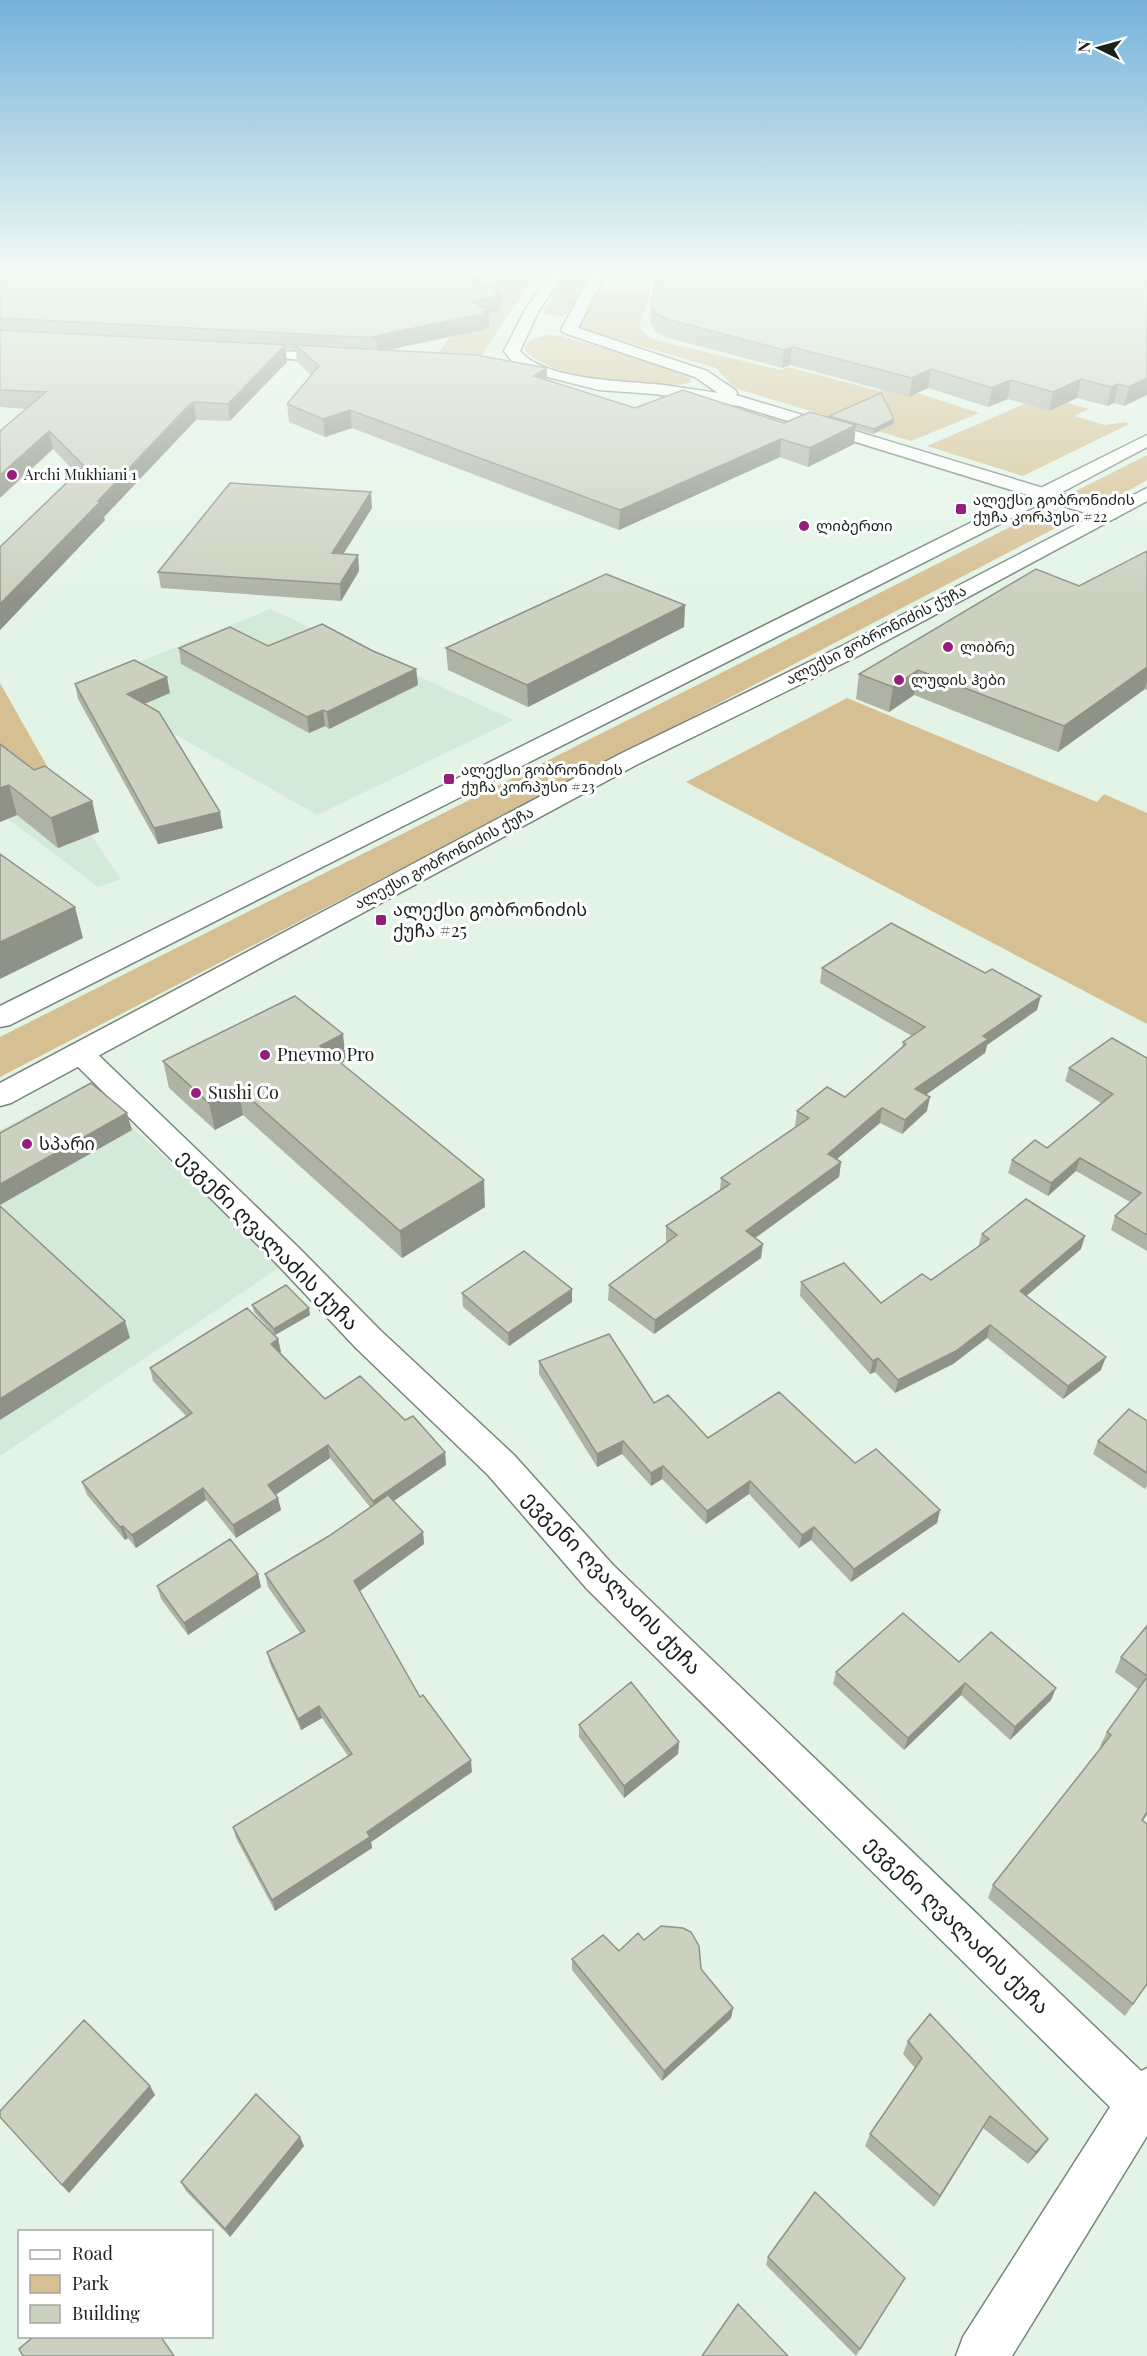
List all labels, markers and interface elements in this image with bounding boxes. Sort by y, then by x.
north arrow [1069,18,1129,78]
text: N [1073,40,1095,53]
place label: Archi Mukhiani 1 [23,464,137,484]
marker: Archi Mukhiani 1 [5,468,19,482]
place label: ალექსი გობრონიძის ქუჩა კორპუსი #22 [973,489,1135,526]
marker: ალექსი გობრონიძის ქუჩა კორპუსი #22 [954,502,968,516]
place label: ლიბერთი [816,515,893,535]
marker: ლიბერთი [797,519,811,533]
street label: ალექსი გობრონიძის ქუჩა [782,580,969,689]
place label: ლიბრე [960,636,1015,656]
marker: ლიბრე [941,640,955,654]
place label: ლუდის ჰები [911,669,1006,689]
marker: ლუდის ჰები [892,673,906,687]
place label: ალექსი გობრონიძის ქუჩა კორპუსი #23 [461,759,623,796]
marker: ალექსი გობრონიძის ქუჩა კორპუსი #23 [442,772,456,786]
street label: ალექსი გობრონიძის ქუჩა [350,801,537,913]
place label: ალექსი გობრონიძის ქუჩა #25 [393,897,587,942]
marker: ალექსი გობრონიძის ქუჩა #25 [374,913,388,927]
place label: Pnevmo Pro [277,1042,375,1066]
marker: Pnevmo Pro [258,1048,272,1062]
place label: Sushi Co [208,1080,279,1104]
marker: Sushi Co [189,1086,203,1100]
place label: სპარი [39,1131,95,1155]
marker: სპარი [20,1137,34,1151]
street label: ევგენი ღვალაძის ქუჩა [172,1142,366,1336]
street label: ევგენი ღვალაძის ქუჩა [517,1483,709,1680]
street label: ევგენი ღვალაძის ქუჩა [860,1828,1057,2020]
legend [18,2230,213,2338]
text: Road [72,2241,113,2265]
text: Park [72,2271,109,2295]
text: Building [72,2301,140,2325]

